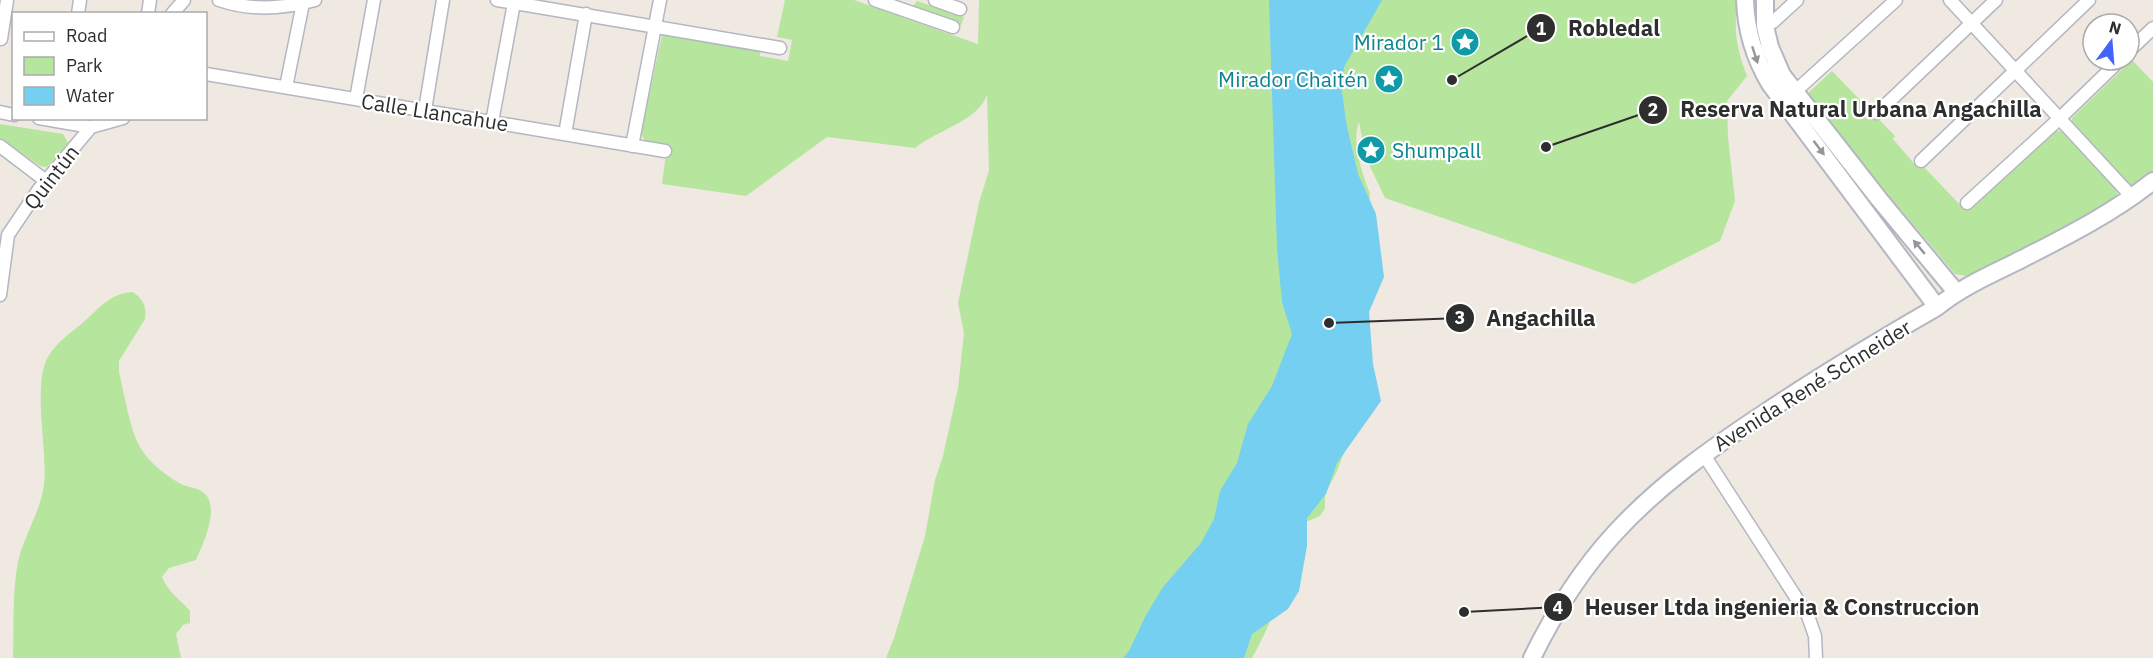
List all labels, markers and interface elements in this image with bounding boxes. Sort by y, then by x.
callout: Robledal [1526,8,1672,48]
legend [12,12,207,120]
north arrow [2081,12,2141,72]
text: Robledal [1568,13,1660,42]
text: N [2107,16,2123,39]
text: 1 [1536,17,1547,40]
text: Road [66,24,107,47]
place icon: Mirador 1 [1449,26,1481,58]
place label: Mirador 1 [1354,28,1444,56]
one-way arrow [1751,46,1761,64]
text: Park [66,54,103,77]
place icon: Mirador Chaitén [1373,63,1405,95]
place label: Mirador Chaitén [1218,65,1368,93]
text: Water [66,84,115,107]
street label: Calle Llancahue [359,87,511,137]
callout: Reserva Natural Urbana Angachilla [1638,90,2054,130]
text: Reserva Natural Urbana Angachilla [1680,94,2042,123]
text: 2 [1648,98,1658,121]
place icon: Shumpall [1355,134,1387,166]
place label: Shumpall [1392,136,1481,164]
street label: Quintún [17,139,85,215]
one-way arrow [1812,141,1824,156]
one-way arrow [1912,239,1925,255]
callout: Angachilla [1445,298,1608,338]
text: Angachilla [1486,303,1596,332]
text: 3 [1455,306,1465,329]
street label: Avenida René Schneider [1708,313,1916,457]
callout: Heuser Ltda ingenieria & Construccion [1543,587,1991,627]
text: Heuser Ltda ingenieria & Construccion [1585,592,1979,621]
text: 4 [1553,596,1564,619]

